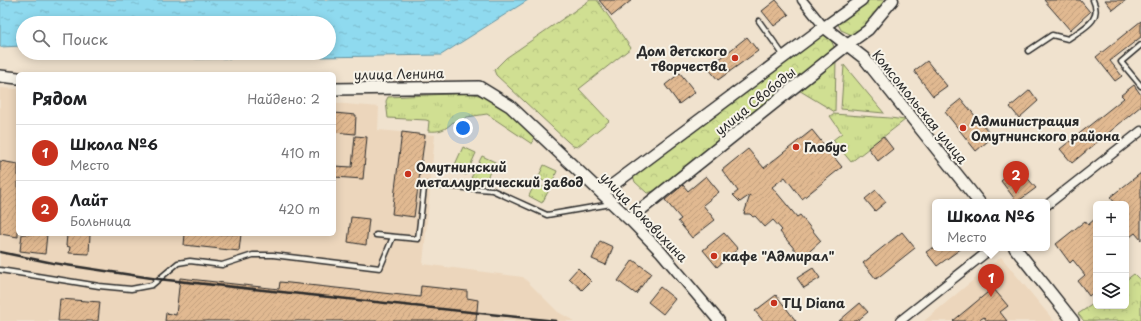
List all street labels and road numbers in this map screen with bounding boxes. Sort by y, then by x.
street label: Комсомольская улица [868,46,973,168]
street label: улица Свободы [710,62,799,139]
street label: улица Ленина [354,63,445,84]
street label: улица Коковихина [596,167,693,266]

